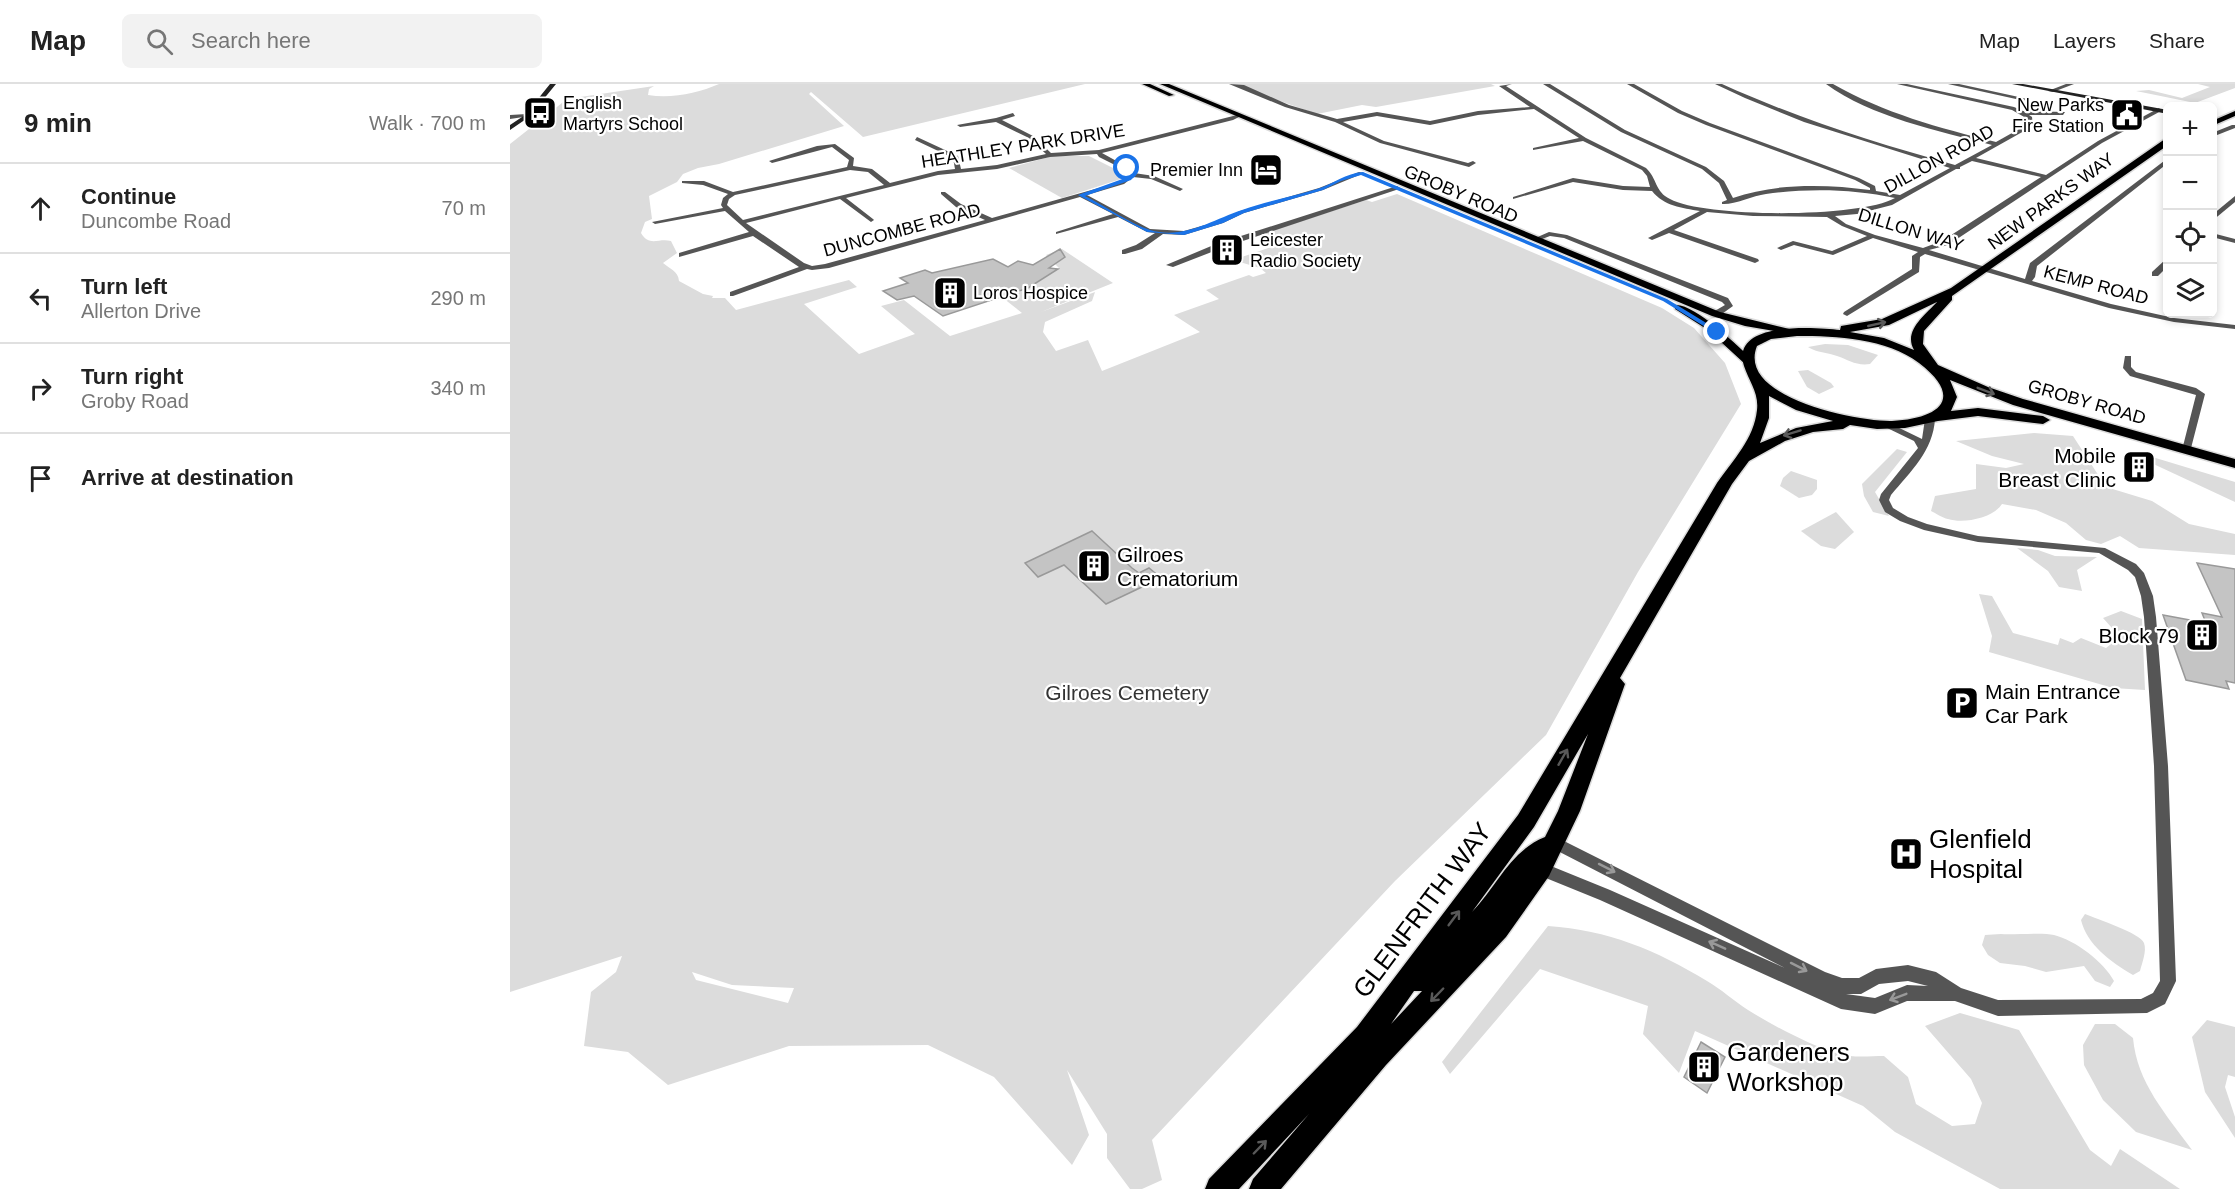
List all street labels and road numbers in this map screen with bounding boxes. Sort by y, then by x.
street label: HEATHLEY PARK DRIVE [920,120,1126,172]
street label: DILLON ROAD [1881,121,1997,197]
street label: NEW PARKS WAY [1984,149,2118,253]
street label: GROBY ROAD [1401,161,1521,227]
street label: DUNCOMBE ROAD [821,199,983,261]
street label: DILLON WAY [1856,204,1966,256]
street label: KEMP ROAD [2041,261,2151,309]
street label: GROBY ROAD [2026,376,2148,428]
street label: GLENFRITH WAY [1347,817,1497,1003]

